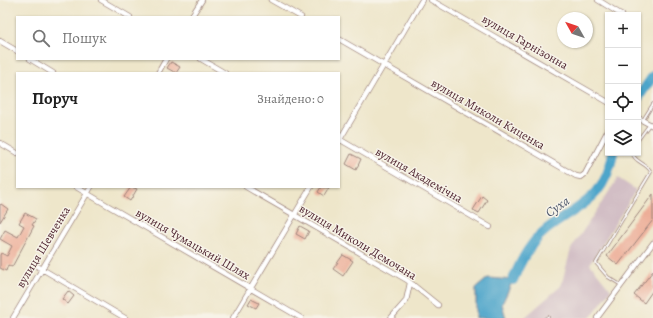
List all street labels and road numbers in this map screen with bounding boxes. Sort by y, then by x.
street label: вулиця Гарнізонна [479,11,571,73]
street label: вулиця Миколи Киценка [428,75,548,153]
street label: вулиця Академічна [372,143,466,207]
street label: вулиця Миколи Демочана [296,200,420,284]
street label: вулиця Шевченка [12,203,74,291]
street label: вулиця Чумацький Шлях [133,205,253,283]

